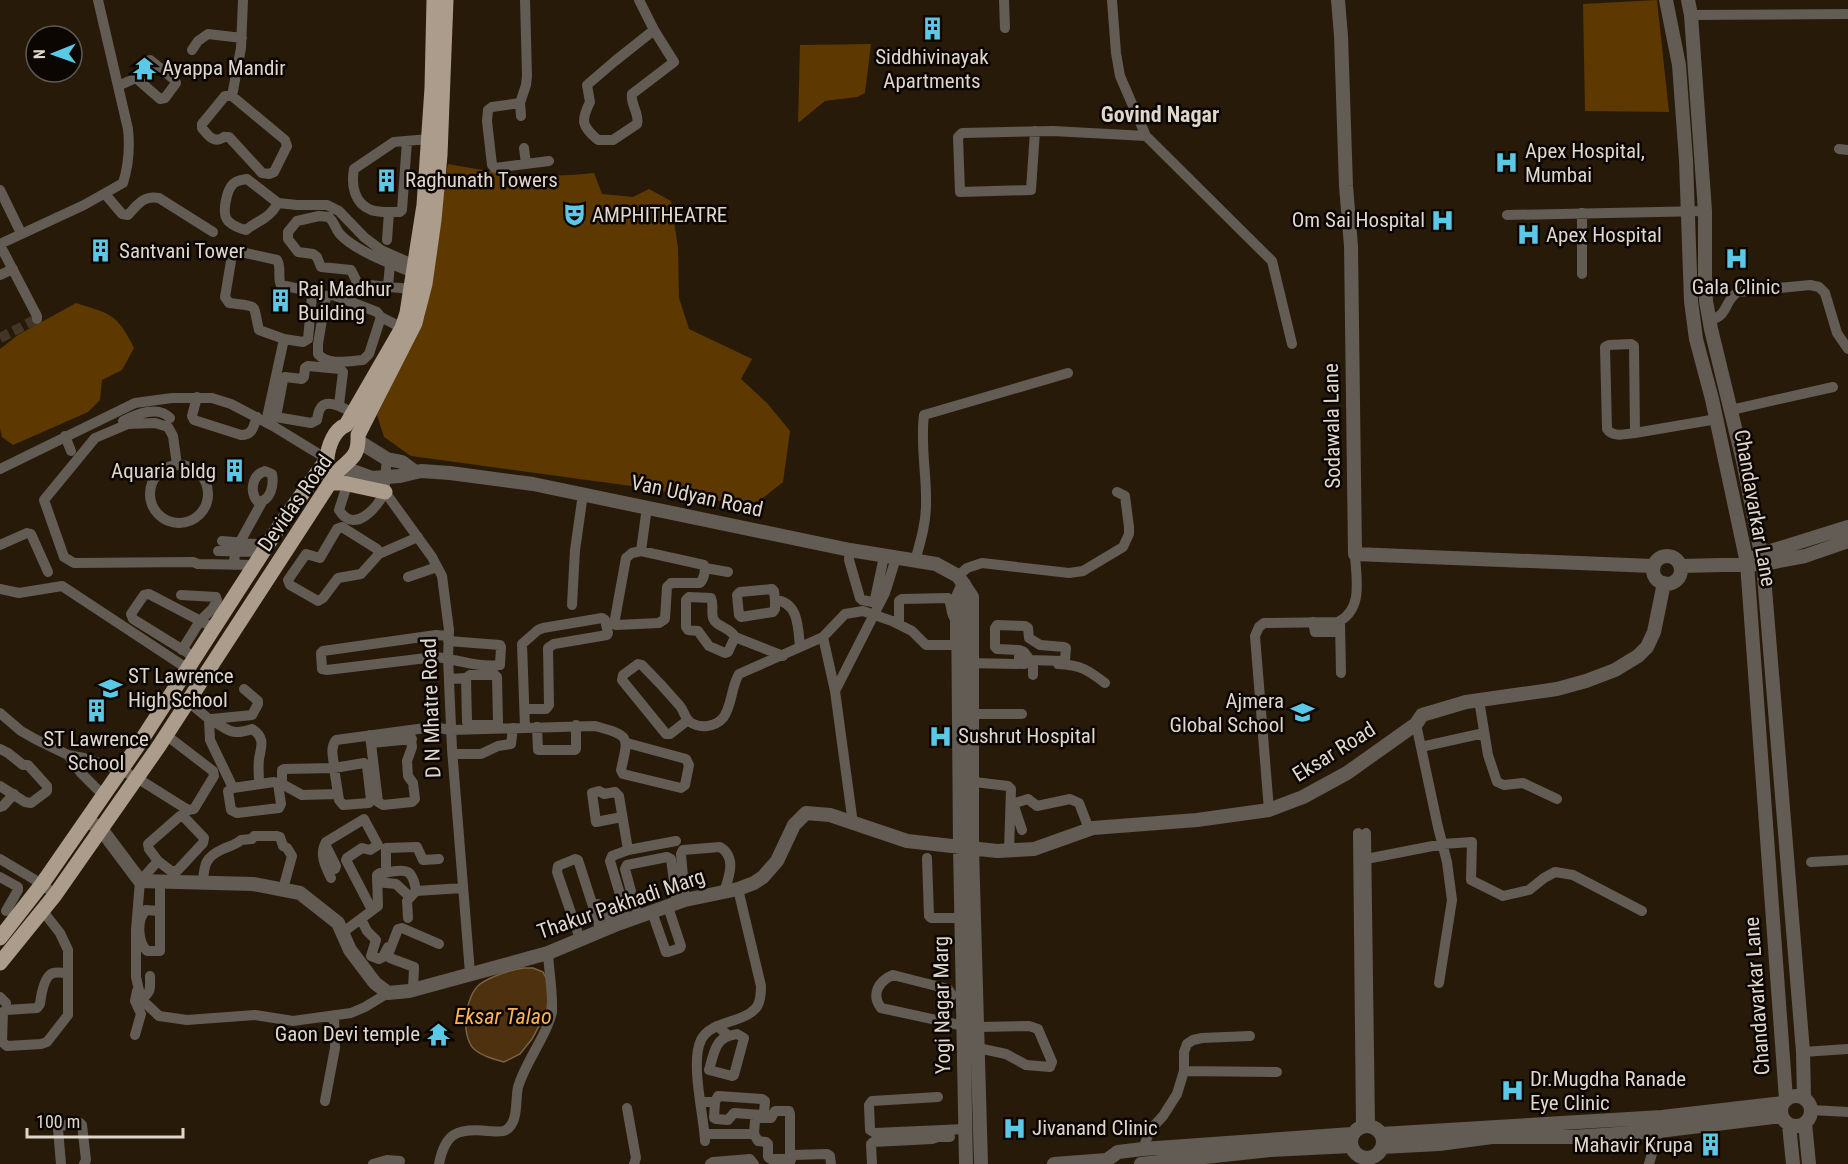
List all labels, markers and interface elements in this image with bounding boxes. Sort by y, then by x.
building icon: Siddhivinayak Apartments [919,16,945,42]
north arrow [24,24,84,84]
place label: Siddhivinayak Apartments [875,45,989,93]
text: N [30,49,49,59]
temple icon: Ayappa Mandir [131,55,157,81]
place label: Ayappa Mandir [162,56,286,80]
district label: Govind Nagar [1101,102,1219,127]
place label: Apex Hospital, Mumbai [1525,139,1645,187]
hospital icon: Apex Hospital, Mumbai [1494,150,1520,176]
building icon: Raghunath Towers [374,167,400,193]
place label: Raghunath Towers [405,168,558,192]
theatre icon: AMPHITHEATRE [561,202,587,228]
place label: AMPHITHEATRE [592,203,727,227]
hospital icon: Om Sai Hospital [1430,207,1456,233]
place label: Om Sai Hospital [1292,208,1425,232]
hospital icon: Apex Hospital [1515,222,1541,248]
place label: Apex Hospital [1546,223,1662,247]
building icon: Santvani Tower [88,238,114,264]
place label: Santvani Tower [119,239,245,263]
hospital icon: Gala Clinic [1723,246,1749,272]
place label: Gala Clinic [1692,275,1780,299]
place label: Raj Madhur Building [298,277,392,325]
building icon: Raj Madhur Building [267,288,293,314]
street label: Sodawala Lane [1319,363,1345,489]
street label: Chandavarkar Lane [1729,428,1781,588]
street label: Devidas Road [253,450,337,556]
building icon: Aquaria bldg [221,458,247,484]
place label: Aquaria bldg [111,459,216,483]
street label: Van Udyan Road [629,470,765,522]
street label: D N Mhatre Road [417,638,445,778]
place label: ST Lawrence High School [128,664,234,712]
school or university icon: ST Lawrence High School [97,675,123,701]
place label: Ajmera Global School [1170,689,1284,737]
building icon: ST Lawrence School [83,698,109,724]
school or university icon: Ajmera Global School [1289,700,1315,726]
street label: Eksar Road [1288,717,1380,787]
hospital icon: Sushrut Hospital [927,723,953,749]
place label: Sushrut Hospital [958,724,1096,748]
place label: ST Lawrence School [43,727,149,775]
street label: Thakur Pakhadi Marg [534,864,708,944]
street label: Chandavarkar Lane [1739,916,1775,1076]
street label: Yogi Nagar Marg [929,936,955,1074]
water label: Eksar Talao [454,1004,552,1029]
temple icon: Gaon Devi temple [425,1021,451,1047]
place label: Gaon Devi temple [275,1022,420,1046]
place label: Dr.Mugdha Ranade Eye Clinic [1530,1067,1686,1115]
hospital icon: Dr.Mugdha Ranade Eye Clinic [1499,1078,1525,1104]
scale bar [27,1101,183,1139]
text: 100 m [36,1111,80,1132]
hospital icon: Jivanand Clinic [1001,1115,1027,1141]
place label: Jivanand Clinic [1032,1116,1158,1140]
building icon: Mahavir Krupa [1698,1132,1724,1158]
place label: Mahavir Krupa [1574,1133,1693,1157]

